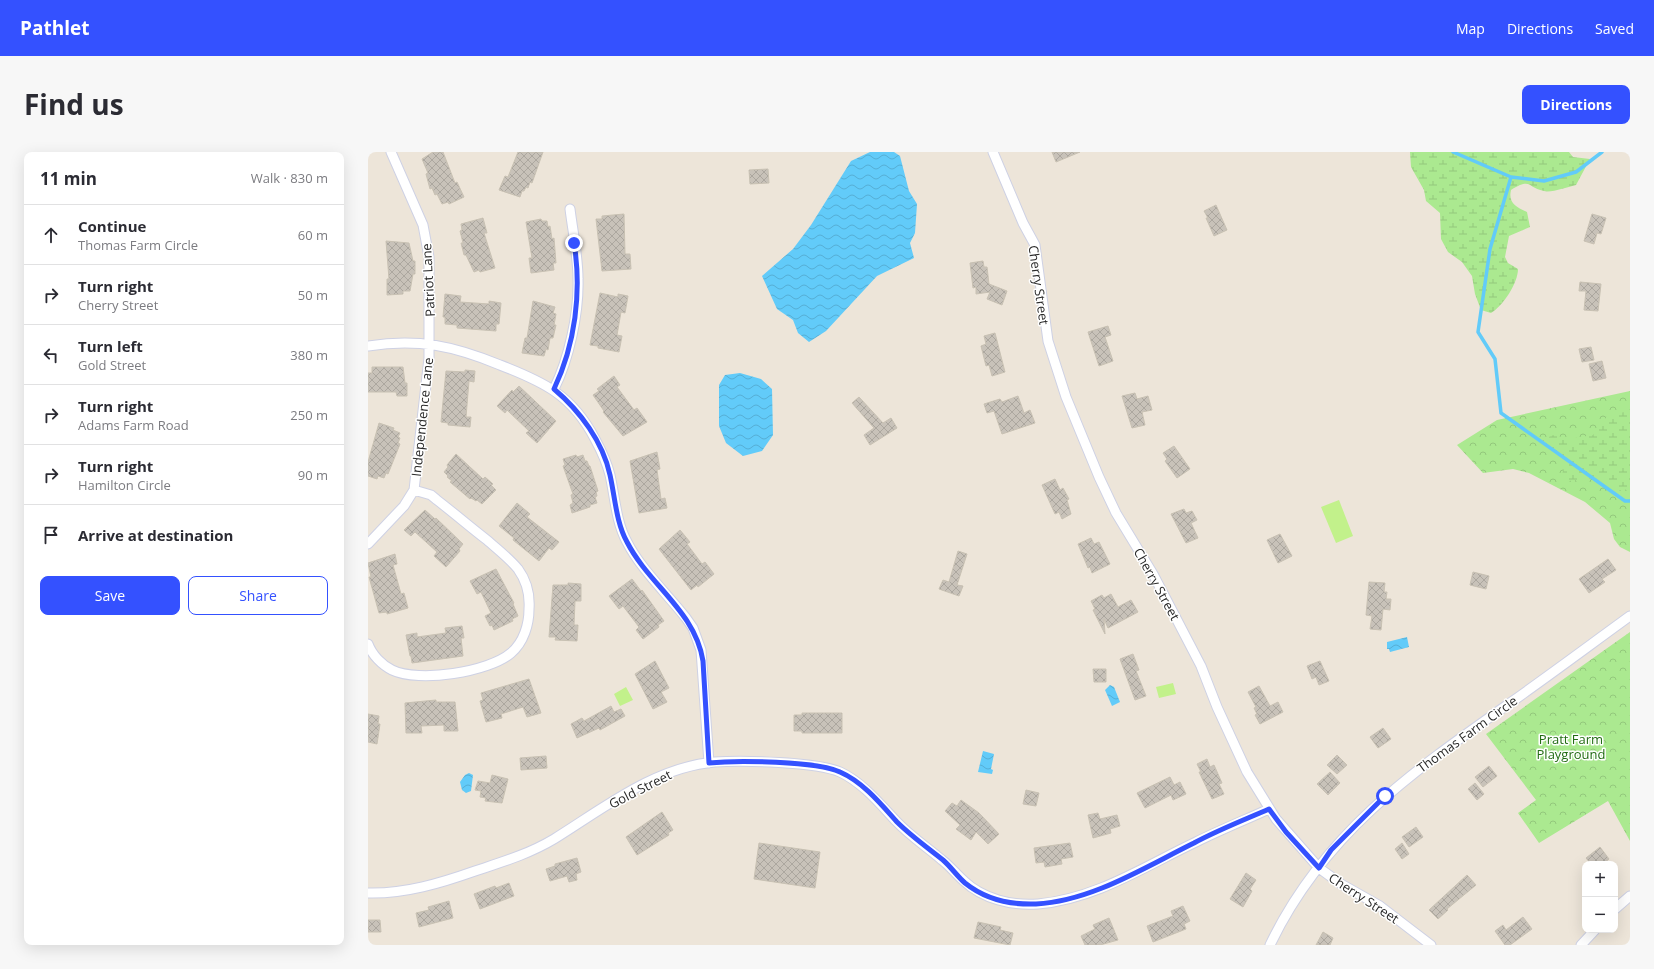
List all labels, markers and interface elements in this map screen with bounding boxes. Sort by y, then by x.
text: Pathlet [20,15,89,41]
text: Map [1456,19,1485,38]
text: Directions [1507,19,1573,38]
text: Saved [1595,19,1634,38]
text: Find us [24,85,124,123]
button: Directions [1522,85,1630,124]
text: 11 min [40,167,97,190]
text: Walk · 830 m [251,169,328,187]
text: Continue [78,216,146,236]
icon: ahead [40,224,62,246]
text: 60 m [298,226,328,244]
route end [565,234,583,252]
text: Thomas Farm Circle [78,236,198,254]
street label: Patriot Lane [417,243,439,317]
street label: Cherry Street [1025,244,1054,326]
text: Turn right [78,276,153,296]
icon: right [40,284,62,306]
text: 50 m [298,286,328,304]
text: Cherry Street [78,296,158,314]
text: Turn left [78,336,143,356]
icon: left [40,344,62,366]
text: 380 m [290,346,328,364]
text: Gold Street [78,356,146,374]
street label: Independence Lane [407,357,437,477]
text: Turn right [78,396,153,416]
icon: right [40,404,62,426]
text: 250 m [290,406,328,424]
text: Adams Farm Road [78,416,189,434]
text: Turn right [78,456,153,476]
icon: right [40,464,62,486]
text: 90 m [298,466,328,484]
text: Hamilton Circle [78,476,171,494]
icon: arrive [40,524,62,546]
text: Arrive at destination [78,525,233,545]
street label: Cherry Street [1130,545,1185,624]
button: Save [40,576,180,615]
button: Share [188,576,328,615]
street label: Thomas Farm Circle [1413,691,1521,777]
park label: Pratt Farm Playground [1537,730,1605,763]
street label: Gold Street [606,765,675,813]
route start [1376,787,1394,805]
map controls [1582,861,1618,933]
button: + [1582,861,1618,897]
street label: Cherry Street [1325,869,1403,928]
button: − [1582,897,1618,933]

